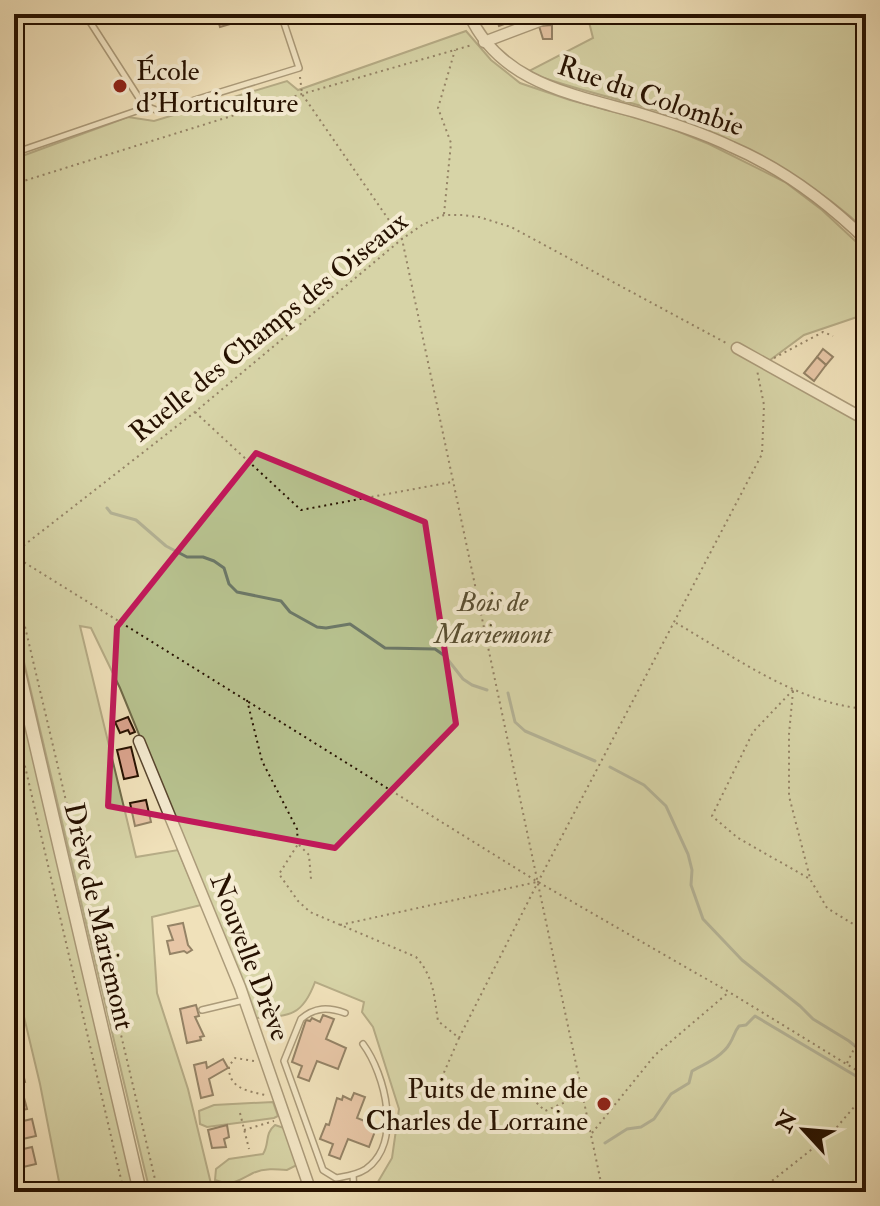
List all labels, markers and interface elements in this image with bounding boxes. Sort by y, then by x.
street label: Rue du Colombie [553,48,749,145]
place label: École d'Horticulture [136,54,298,121]
marker: École d'Horticulture [111,77,129,95]
street label: Ruelle des Champs des Oiseaux [123,204,416,450]
park label: Bois de Mariemont [432,585,553,652]
street label: Drève de Mariemont [55,799,142,1033]
street label: Nouvelle Drève [202,869,298,1046]
place label: Puits de mine de Charles de Lorraine [365,1072,588,1139]
north arrow [764,1090,844,1170]
marker: Puits de mine de Charles de Lorraine [595,1095,613,1113]
text: N [770,1106,804,1138]

